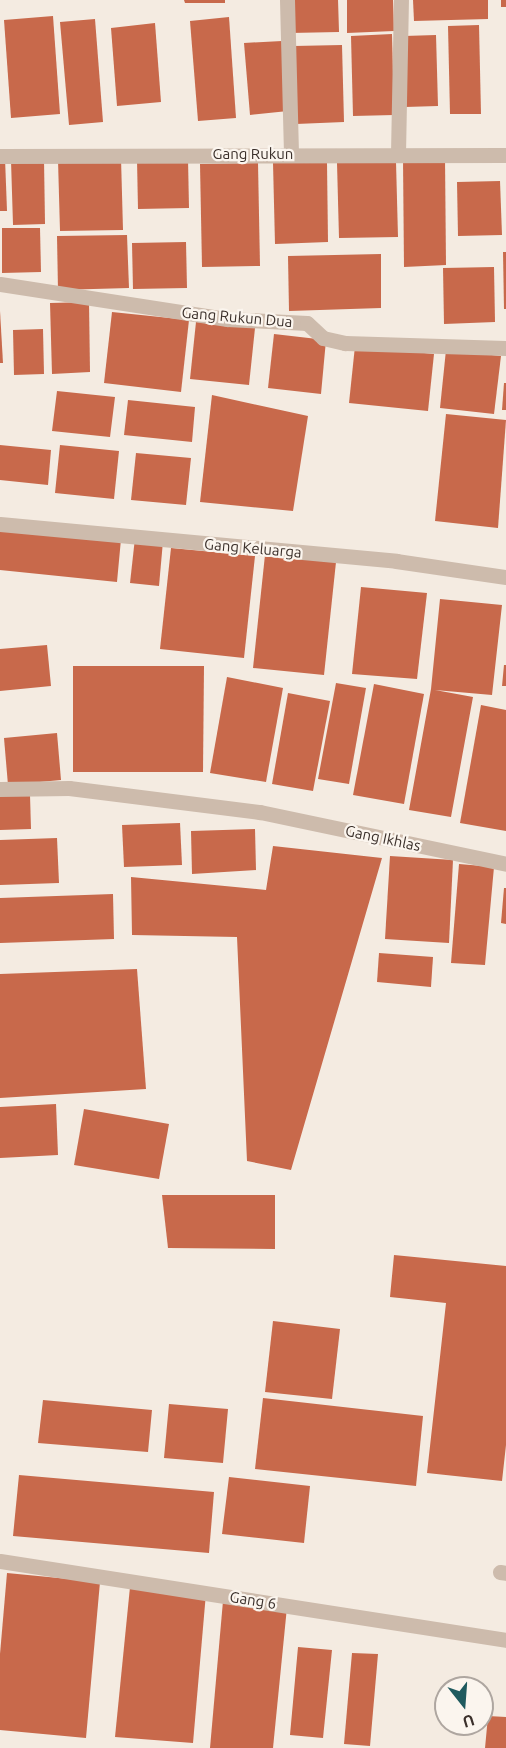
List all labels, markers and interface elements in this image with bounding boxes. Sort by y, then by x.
street label: Gang Rukun [213,145,293,163]
street label: Gang Rukun Dua [181,303,293,331]
street label: Gang Keluarga [204,535,302,561]
street label: Gang Ikhlas [344,821,422,855]
street label: Gang 6 [229,1587,277,1613]
north arrow [434,1676,494,1736]
text: U [461,1711,477,1732]

